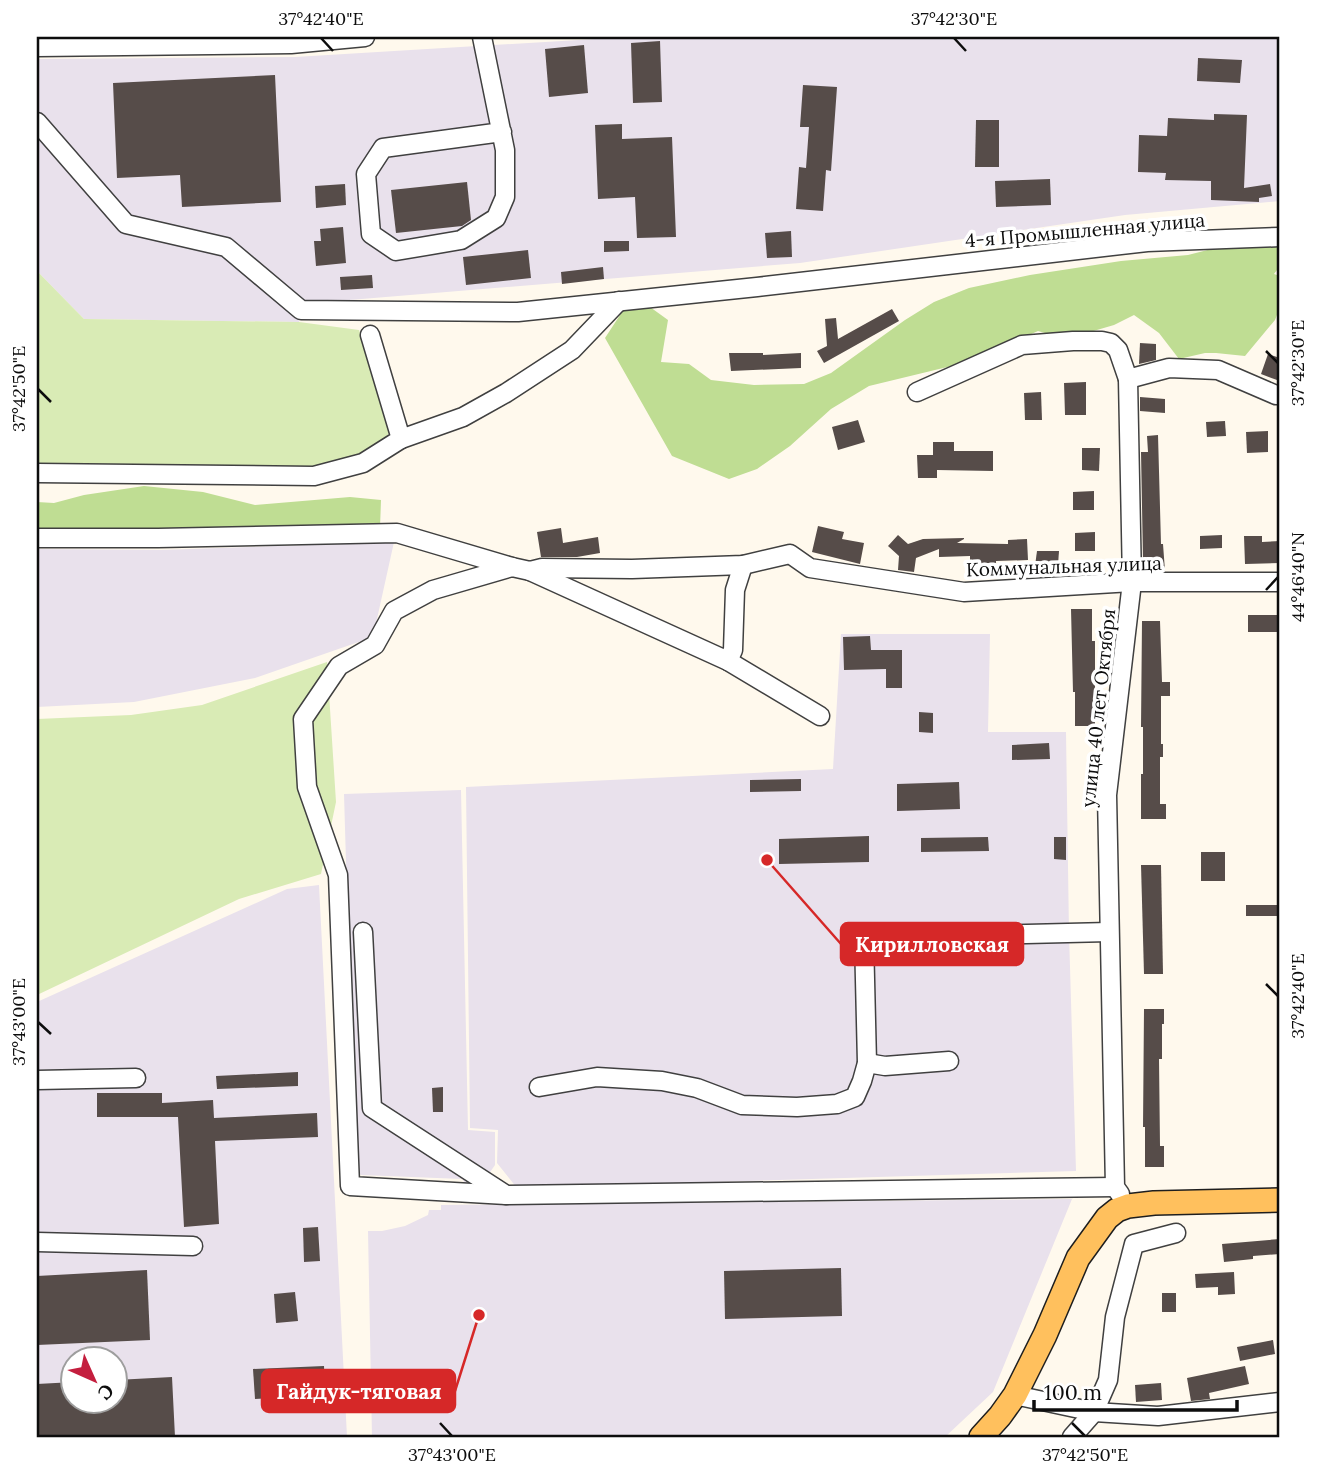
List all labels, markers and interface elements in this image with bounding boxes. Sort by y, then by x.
text: 37°42'40"E [278,7,364,30]
text: 37°42'30"E [911,7,997,30]
street label: 4-я Промышленная улица [964,208,1206,252]
text: 37°42'30"E [1286,320,1309,406]
text: 37°42'50"E [7,346,30,432]
text: 44°46'40"N [1286,532,1309,622]
street label: Коммунальная улица [966,551,1163,581]
street label: улица 40 лет Октября [1076,607,1120,809]
callout: Кирилловская [841,923,1023,965]
text: Кирилловская [855,931,1009,958]
text: 37°42'40"E [1286,953,1309,1039]
text: 37°43'00"E [7,978,30,1066]
north arrow [60,1344,130,1414]
scale bar [1034,1369,1236,1413]
callout: Гайдук-тяговая [262,1370,455,1412]
text: Гайдук-тяговая [276,1378,442,1405]
text: С [93,1379,119,1405]
text: 100 m [1044,1379,1102,1406]
text: 37°43'00"E [408,1443,496,1466]
text: 37°42'50"E [1042,1443,1128,1466]

